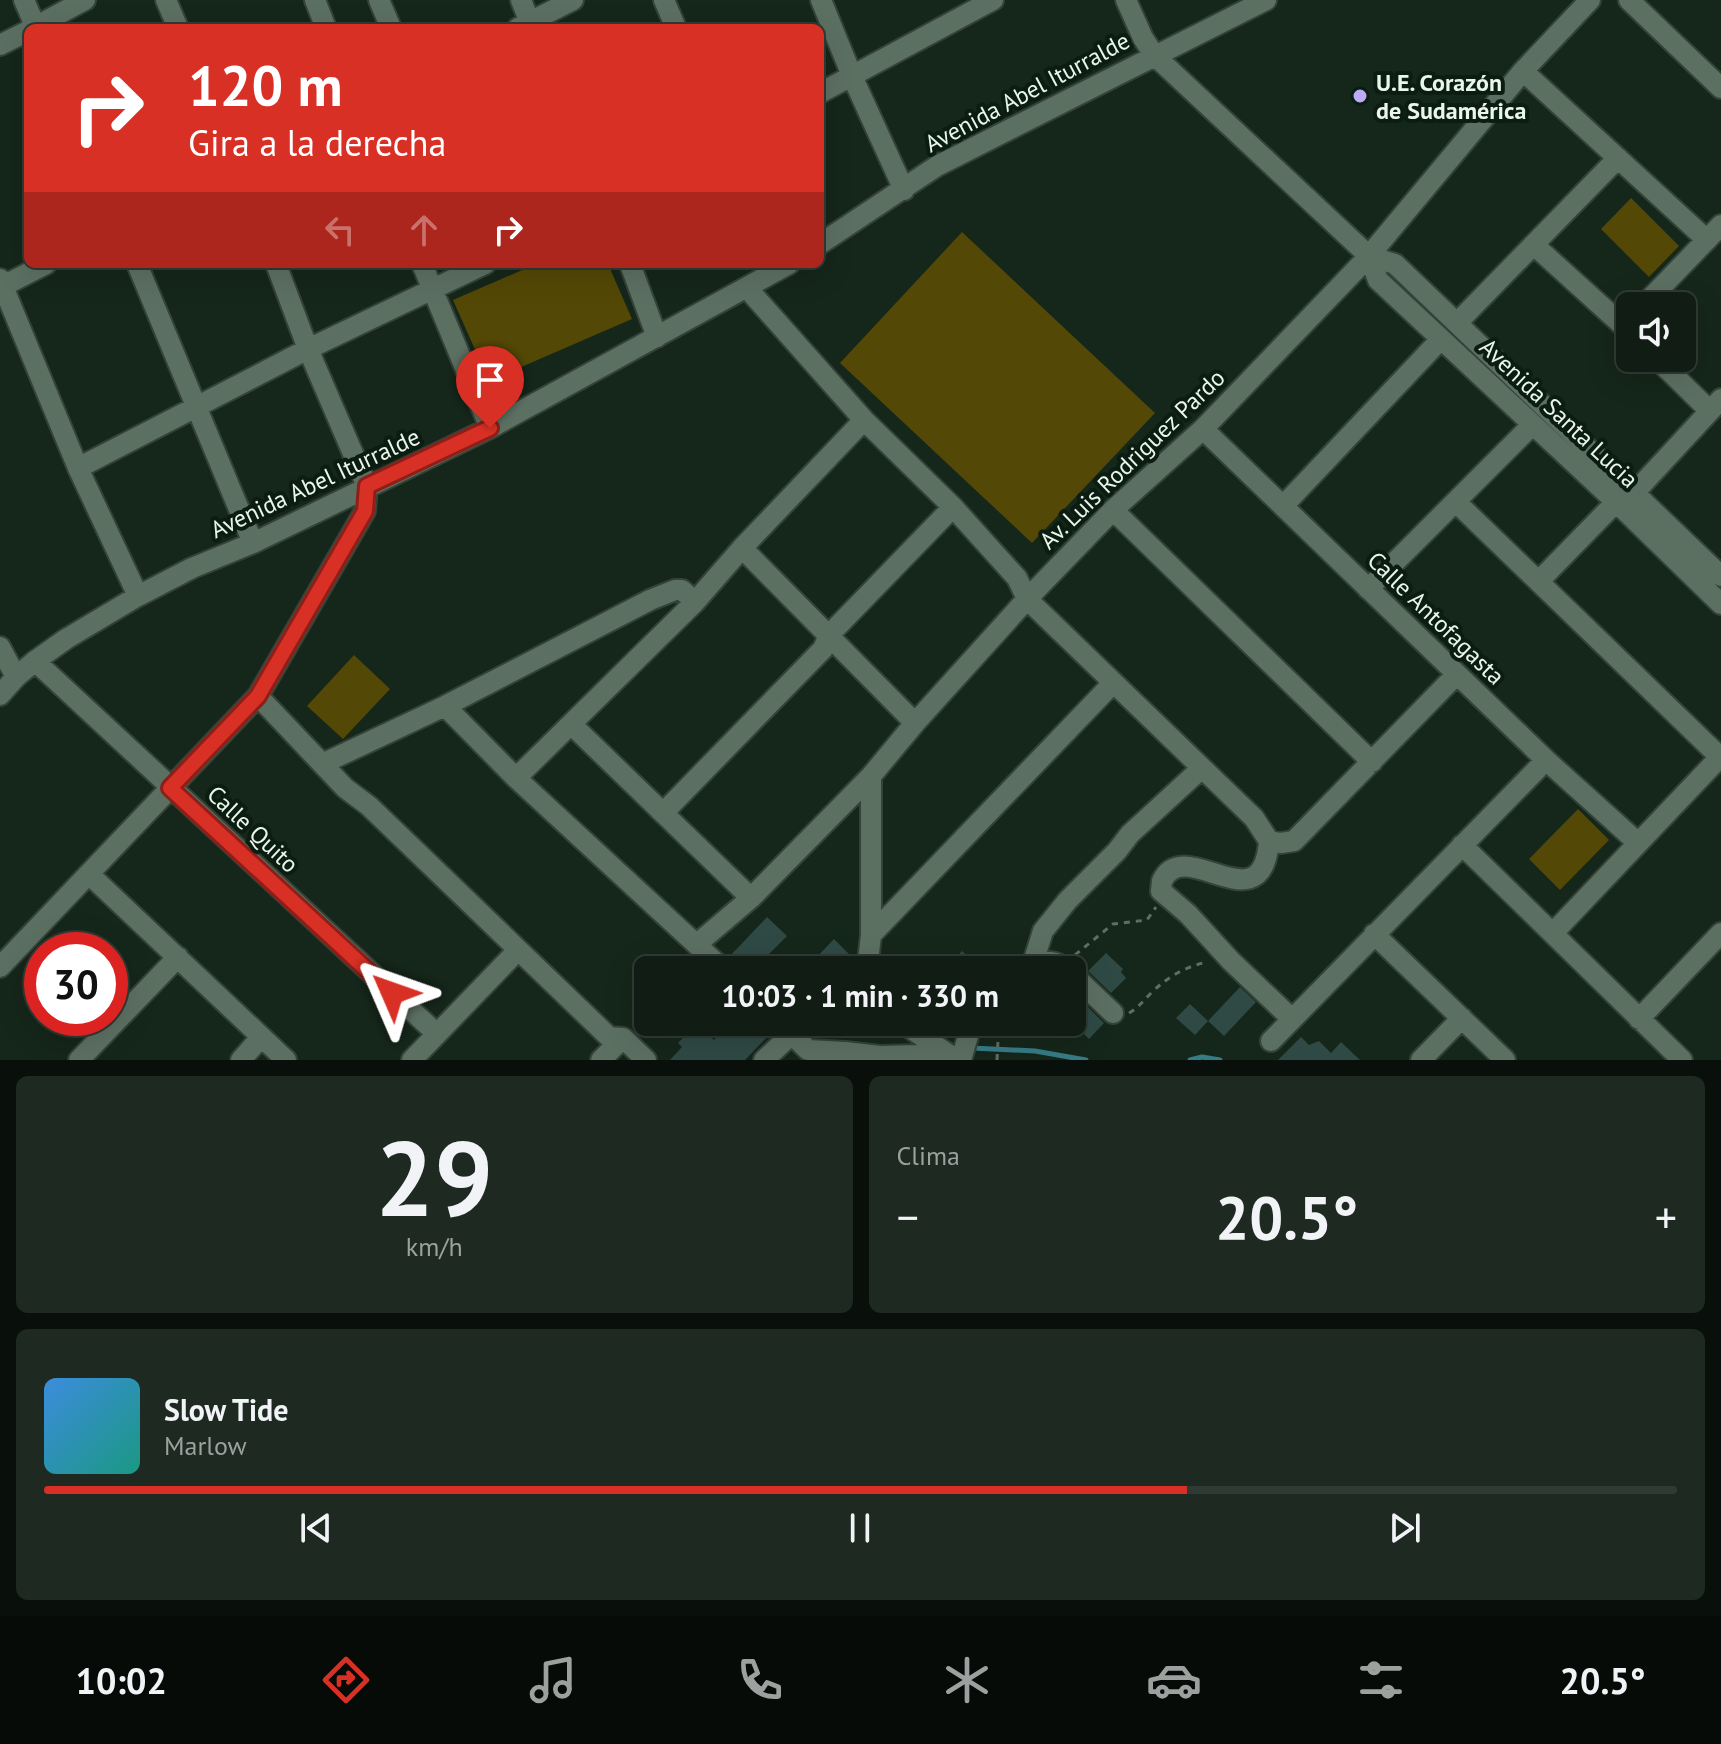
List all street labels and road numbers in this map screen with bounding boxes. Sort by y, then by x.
street label: Avenida Abel Iturralde [919,25,1135,159]
street label: Avenida Santa Lucia [1473,332,1645,494]
street label: Av. Luis Rodriguez Pardo [1033,362,1231,556]
street label: Avenida Abel Iturralde [205,421,425,545]
street label: Calle Antofagasta [1361,545,1511,691]
street label: Calle Quito [201,779,305,879]

